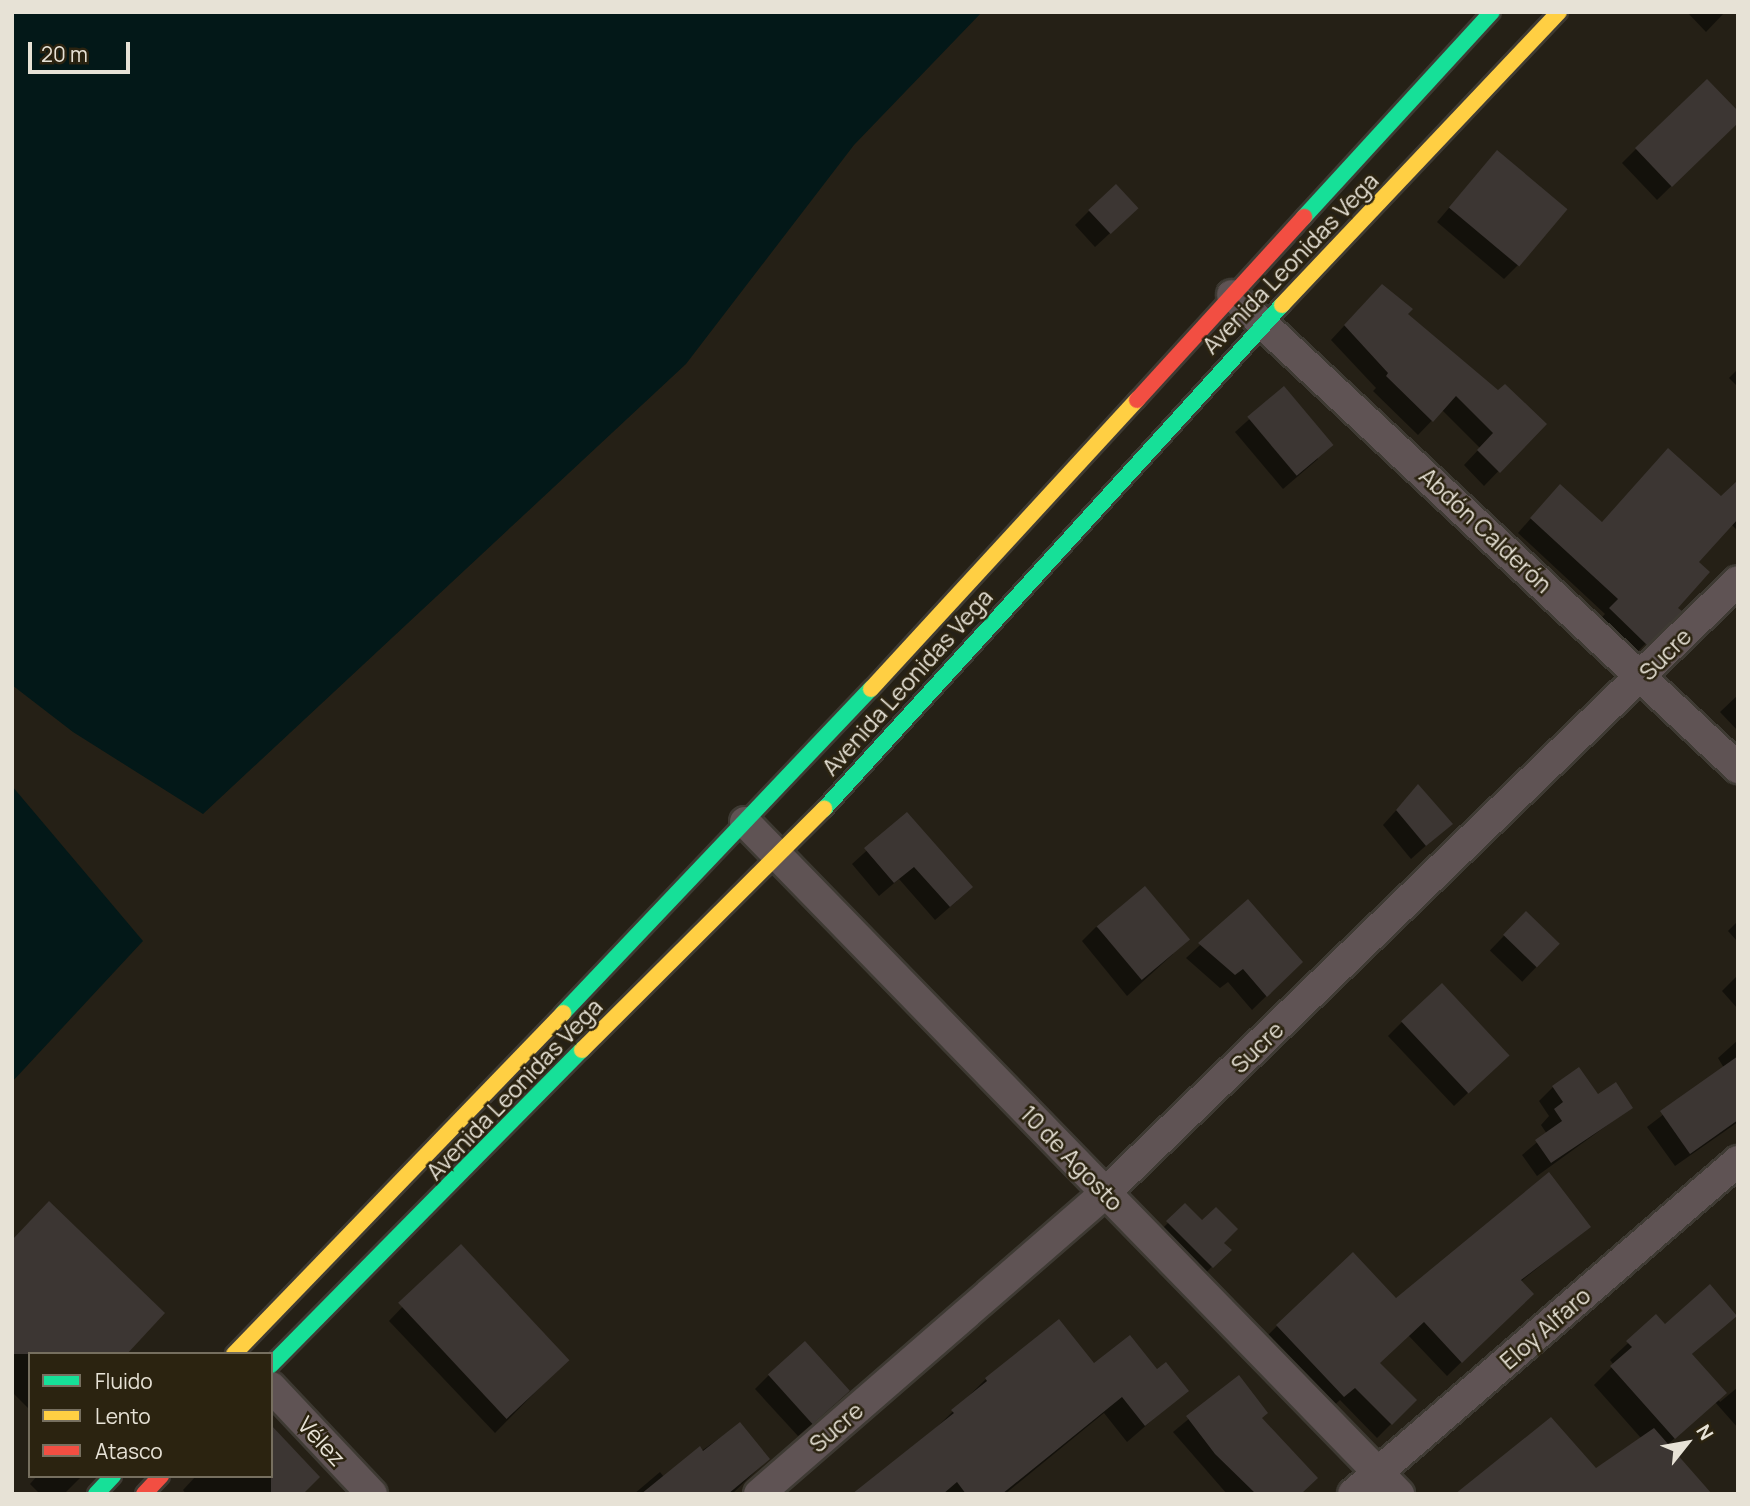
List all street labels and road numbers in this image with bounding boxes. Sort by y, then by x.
street label: Avenida Leonidas Vega [1196,167,1384,359]
street label: Abdón Calderón [1414,462,1558,598]
street label: Avenida Leonidas Vega [816,583,998,781]
street label: Sucre [1633,622,1697,686]
street label: Avenida Leonidas Vega [420,993,608,1185]
street label: Sucre [1225,1016,1289,1078]
street label: 10 de Agosto [1015,1100,1129,1216]
street label: Eloy Alfaro [1494,1281,1596,1375]
street label: Sucre [804,1396,868,1458]
street label: Vélez [292,1411,352,1471]

